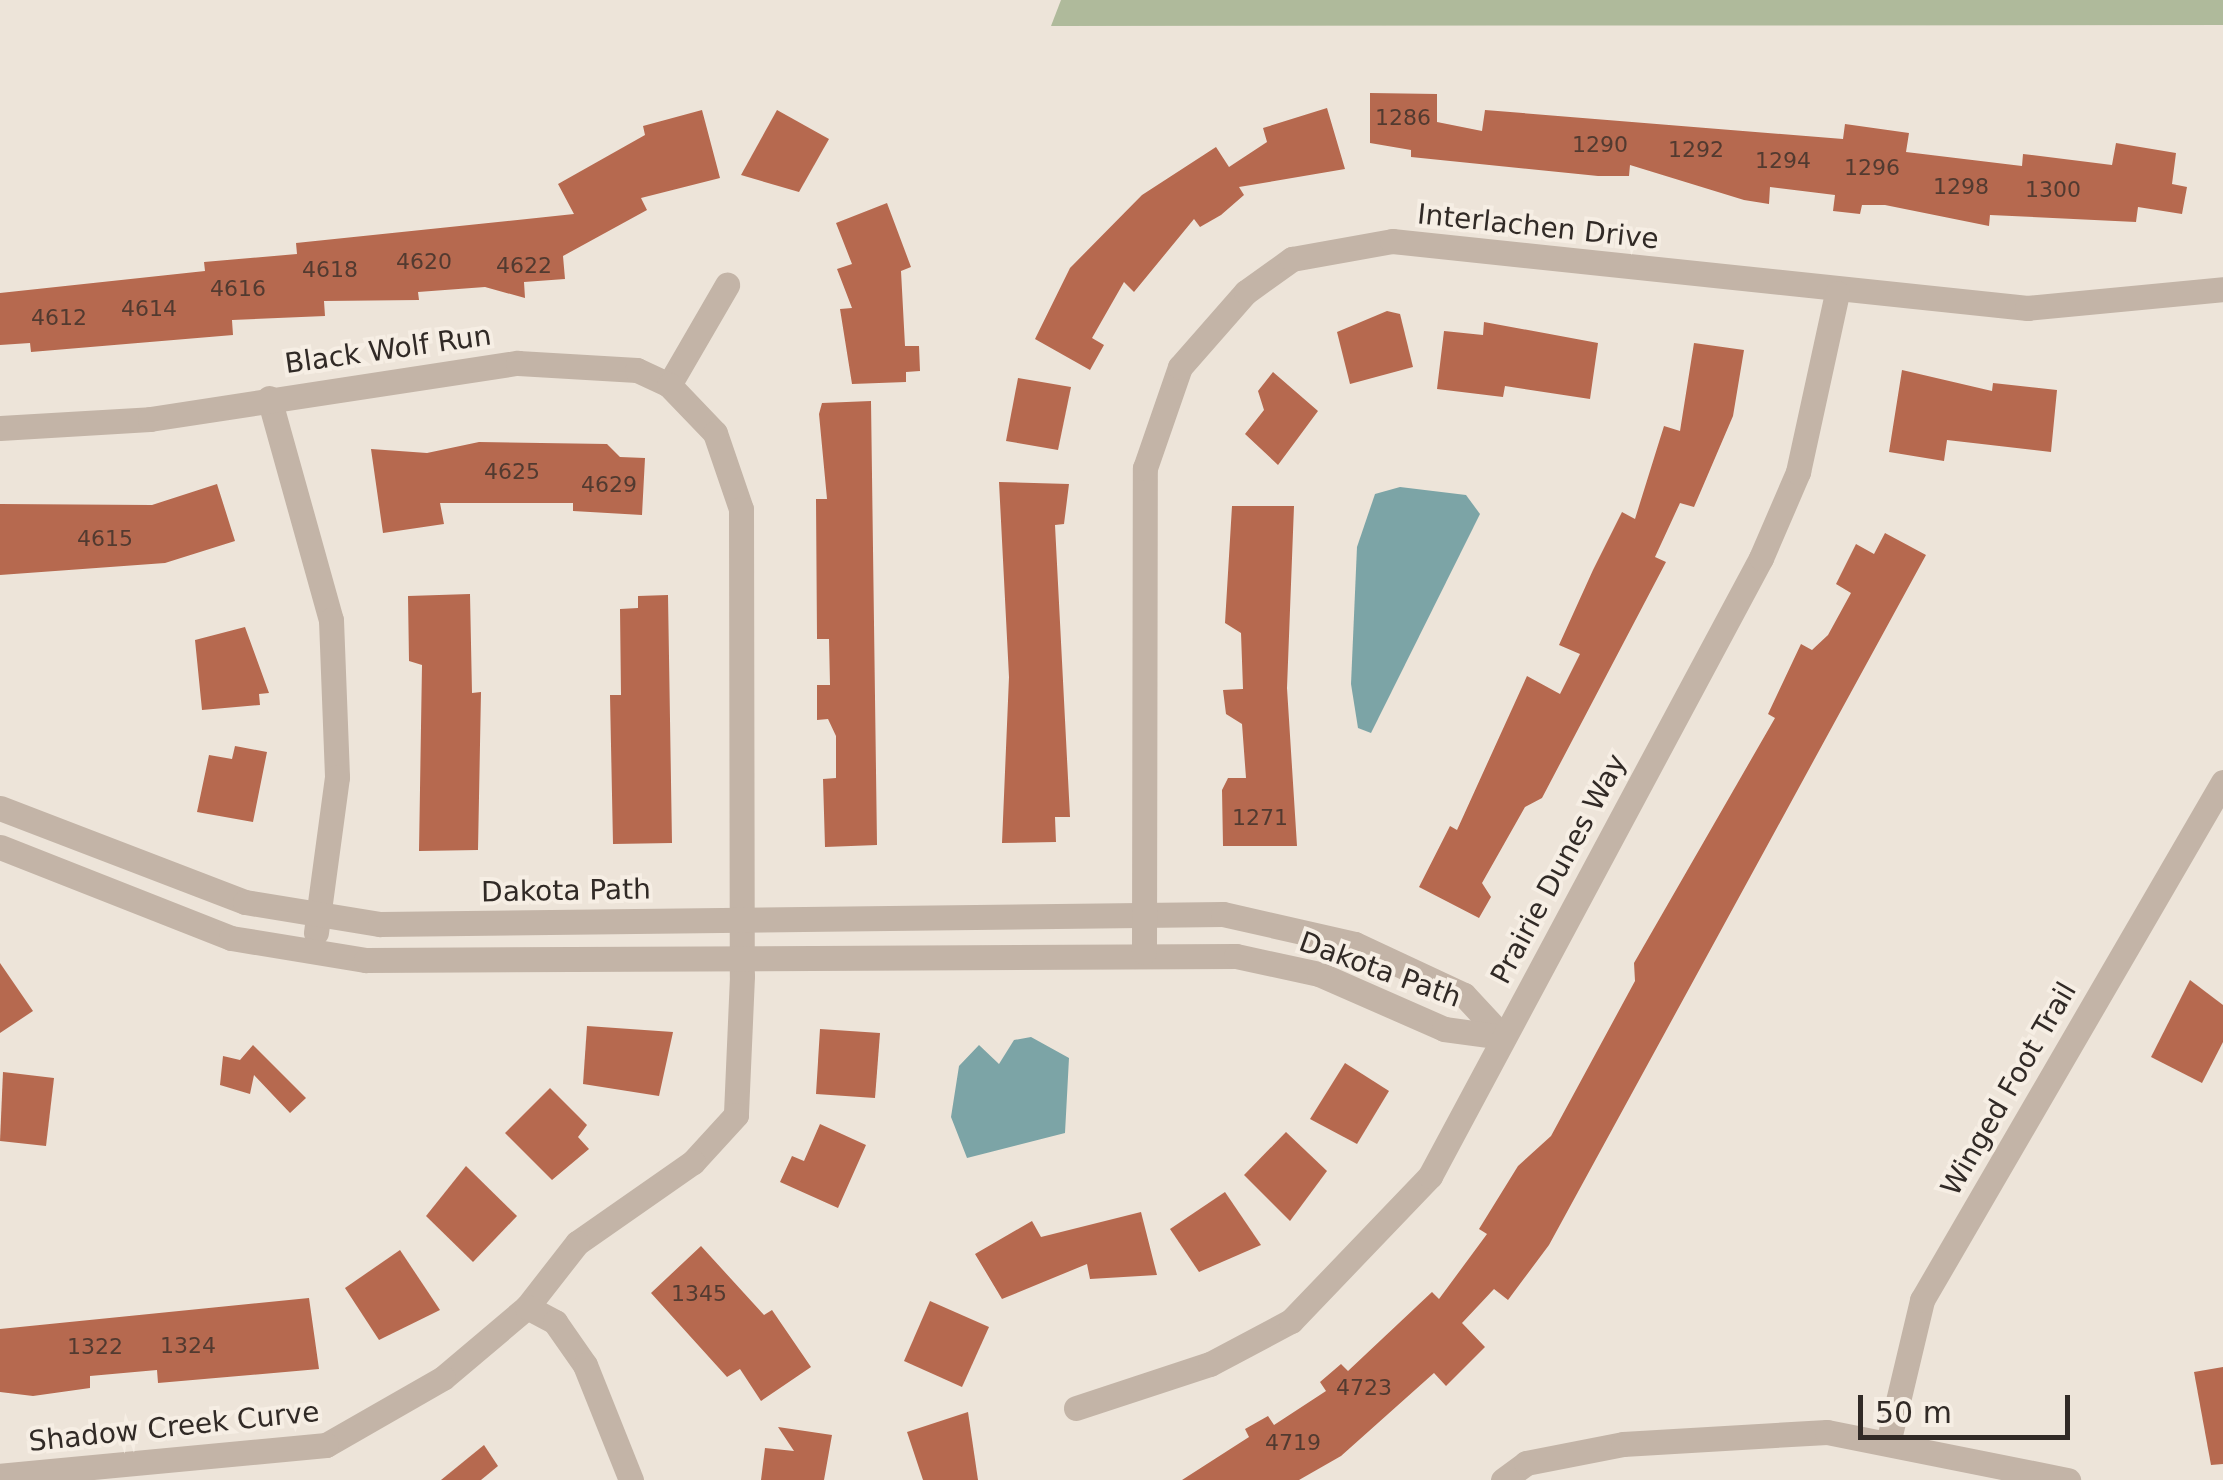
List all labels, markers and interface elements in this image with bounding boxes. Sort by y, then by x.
house number: 1286 [1375,105,1431,131]
house number: 1290 [1572,132,1628,158]
house number: 1292 [1668,137,1724,163]
house number: 1294 [1755,148,1811,174]
house number: 1296 [1844,155,1900,181]
house number: 1298 [1933,174,1989,200]
house number: 1300 [2025,177,2081,203]
street label: Interlachen Drive [1416,198,1660,256]
house number: 4620 [396,249,452,275]
house number: 4622 [496,253,552,279]
house number: 4618 [302,257,358,283]
house number: 4616 [210,276,266,302]
house number: 4614 [121,296,177,322]
house number: 4612 [31,305,87,331]
street label: Black Wolf Run [283,319,493,381]
house number: 4625 [484,459,540,485]
house number: 4629 [581,472,637,498]
house number: 4615 [77,526,133,552]
street label: Prairie Dunes Way [1484,748,1634,990]
house number: 1271 [1232,805,1288,831]
street label: Dakota Path [481,873,651,909]
street label: Dakota Path [1295,925,1465,1015]
street label: Winged Foot Trail [1934,976,2084,1202]
house number: 1345 [671,1281,727,1307]
house number: 1324 [160,1333,216,1359]
house number: 1322 [67,1334,123,1360]
house number: 4723 [1336,1375,1392,1401]
scale bar [1863,1375,2076,1437]
street label: Shadow Creek Curve [27,1395,321,1459]
text: 50 m [1875,1395,1952,1430]
house number: 4719 [1265,1430,1321,1456]

